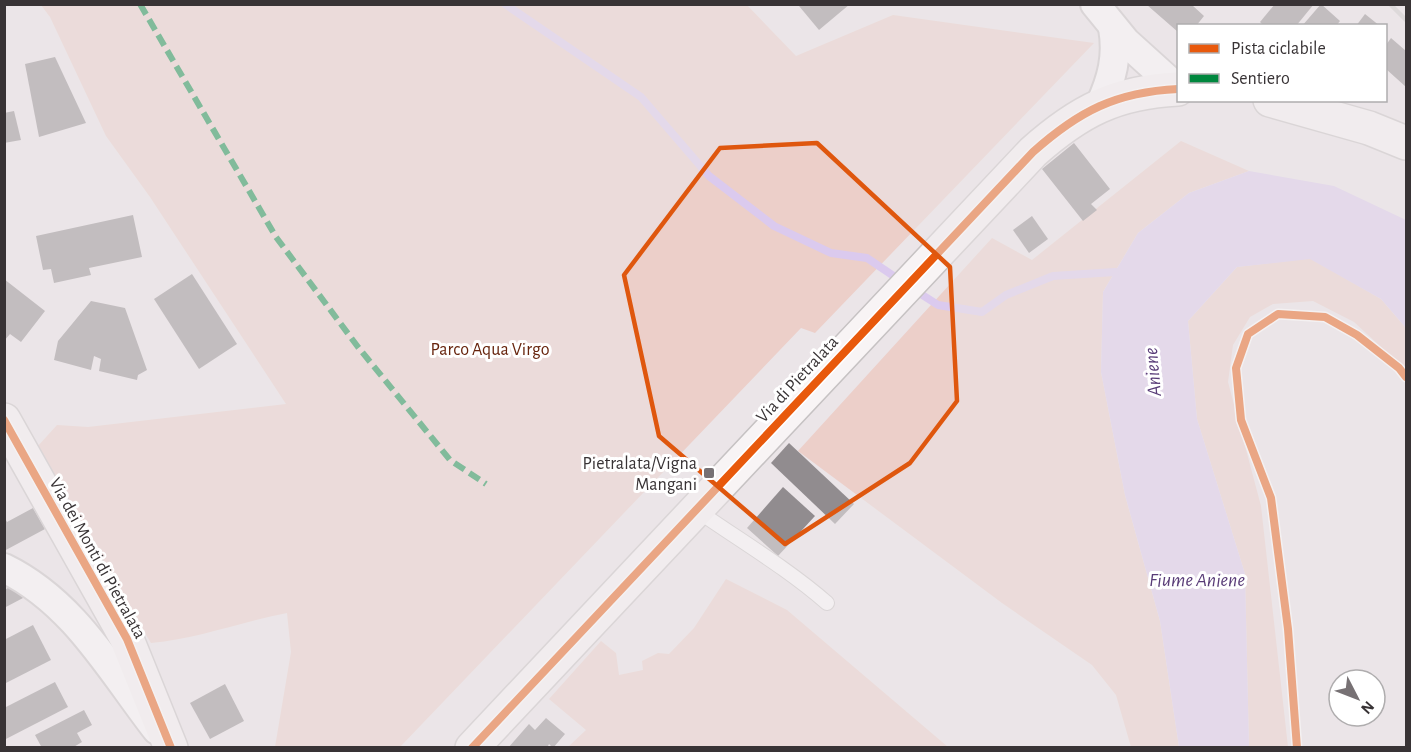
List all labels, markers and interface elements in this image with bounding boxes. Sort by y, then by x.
legend [1177,24,1387,102]
text: Pista ciclabile [1231,40,1326,58]
text: Sentiero [1231,70,1290,88]
street label: Via di Pietralata [753,333,842,426]
park label: Parco Aqua Virgo [430,341,550,359]
water label: Aniene [1141,346,1165,398]
place label: Pietralata/Vigna Mangani [582,455,697,494]
marker: Pietralata/Vigna Mangani [702,466,716,480]
street label: Via dei Monti di Pietralata [45,475,149,642]
water label: Fiume Aniene [1149,570,1245,590]
north arrow [1327,668,1387,728]
text: N [1358,698,1377,717]

